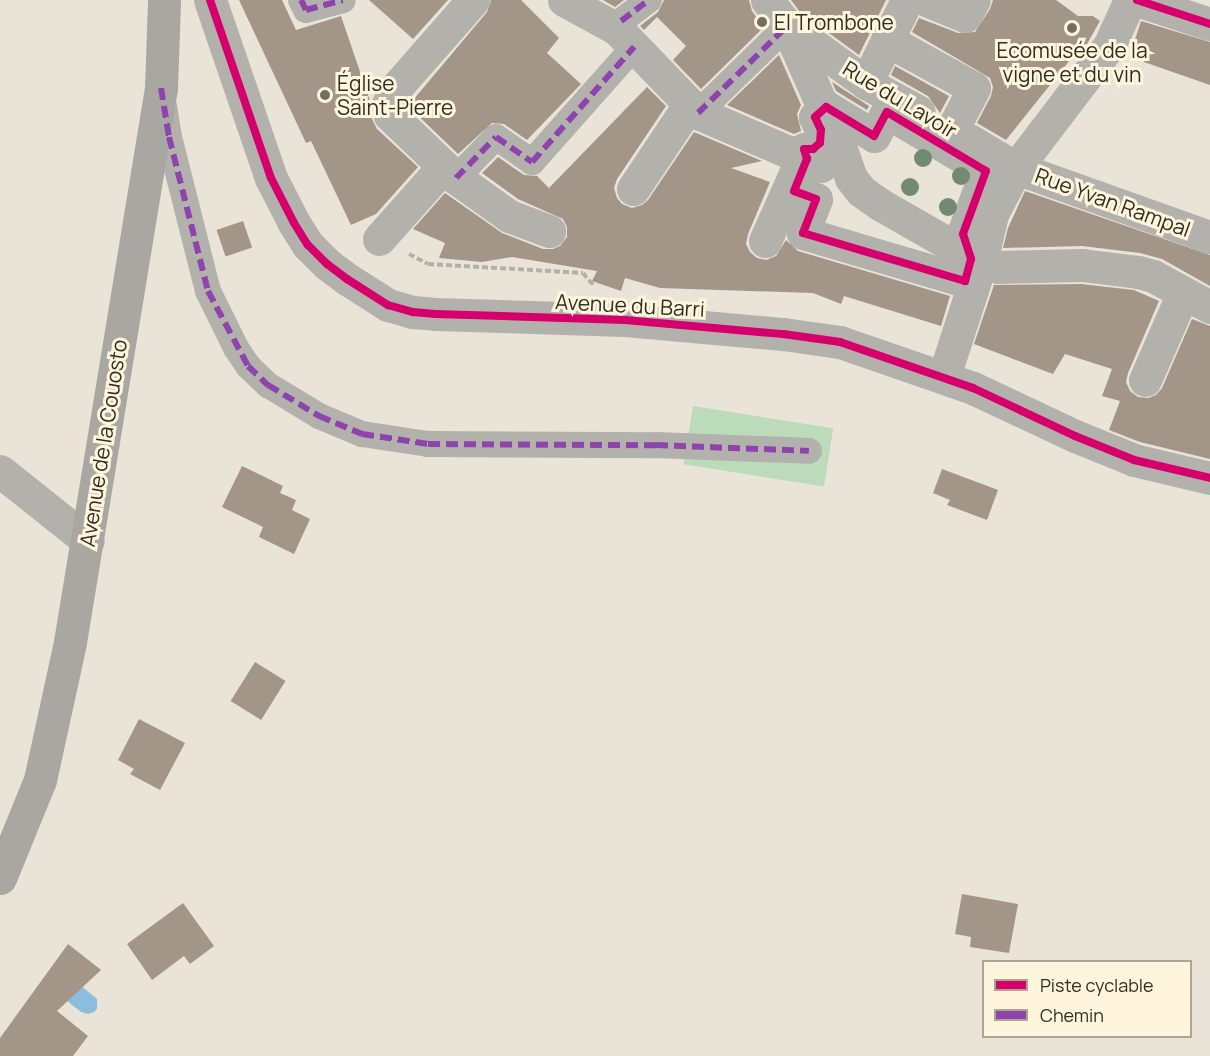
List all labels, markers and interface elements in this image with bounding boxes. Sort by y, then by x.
place label: El Trombone [774,9,894,35]
marker: El Trombone [755,15,769,29]
marker: Ecomusée de la vigne et du vin [1065,21,1079,35]
place label: Ecomusée de la vigne et du vin [996,37,1148,87]
street label: Rue du Lavoir [838,55,962,143]
place label: Église Saint-Pierre [337,70,453,120]
marker: Église Saint-Pierre [318,88,332,102]
street label: Rue Yvan Rampal [1032,162,1194,242]
street label: Avenue du Barri [555,288,705,322]
street label: Avenue de la Couosto [74,338,132,548]
legend [982,960,1192,1038]
text: Piste cyclable [1040,973,1154,997]
text: Chemin [1040,1003,1104,1027]

